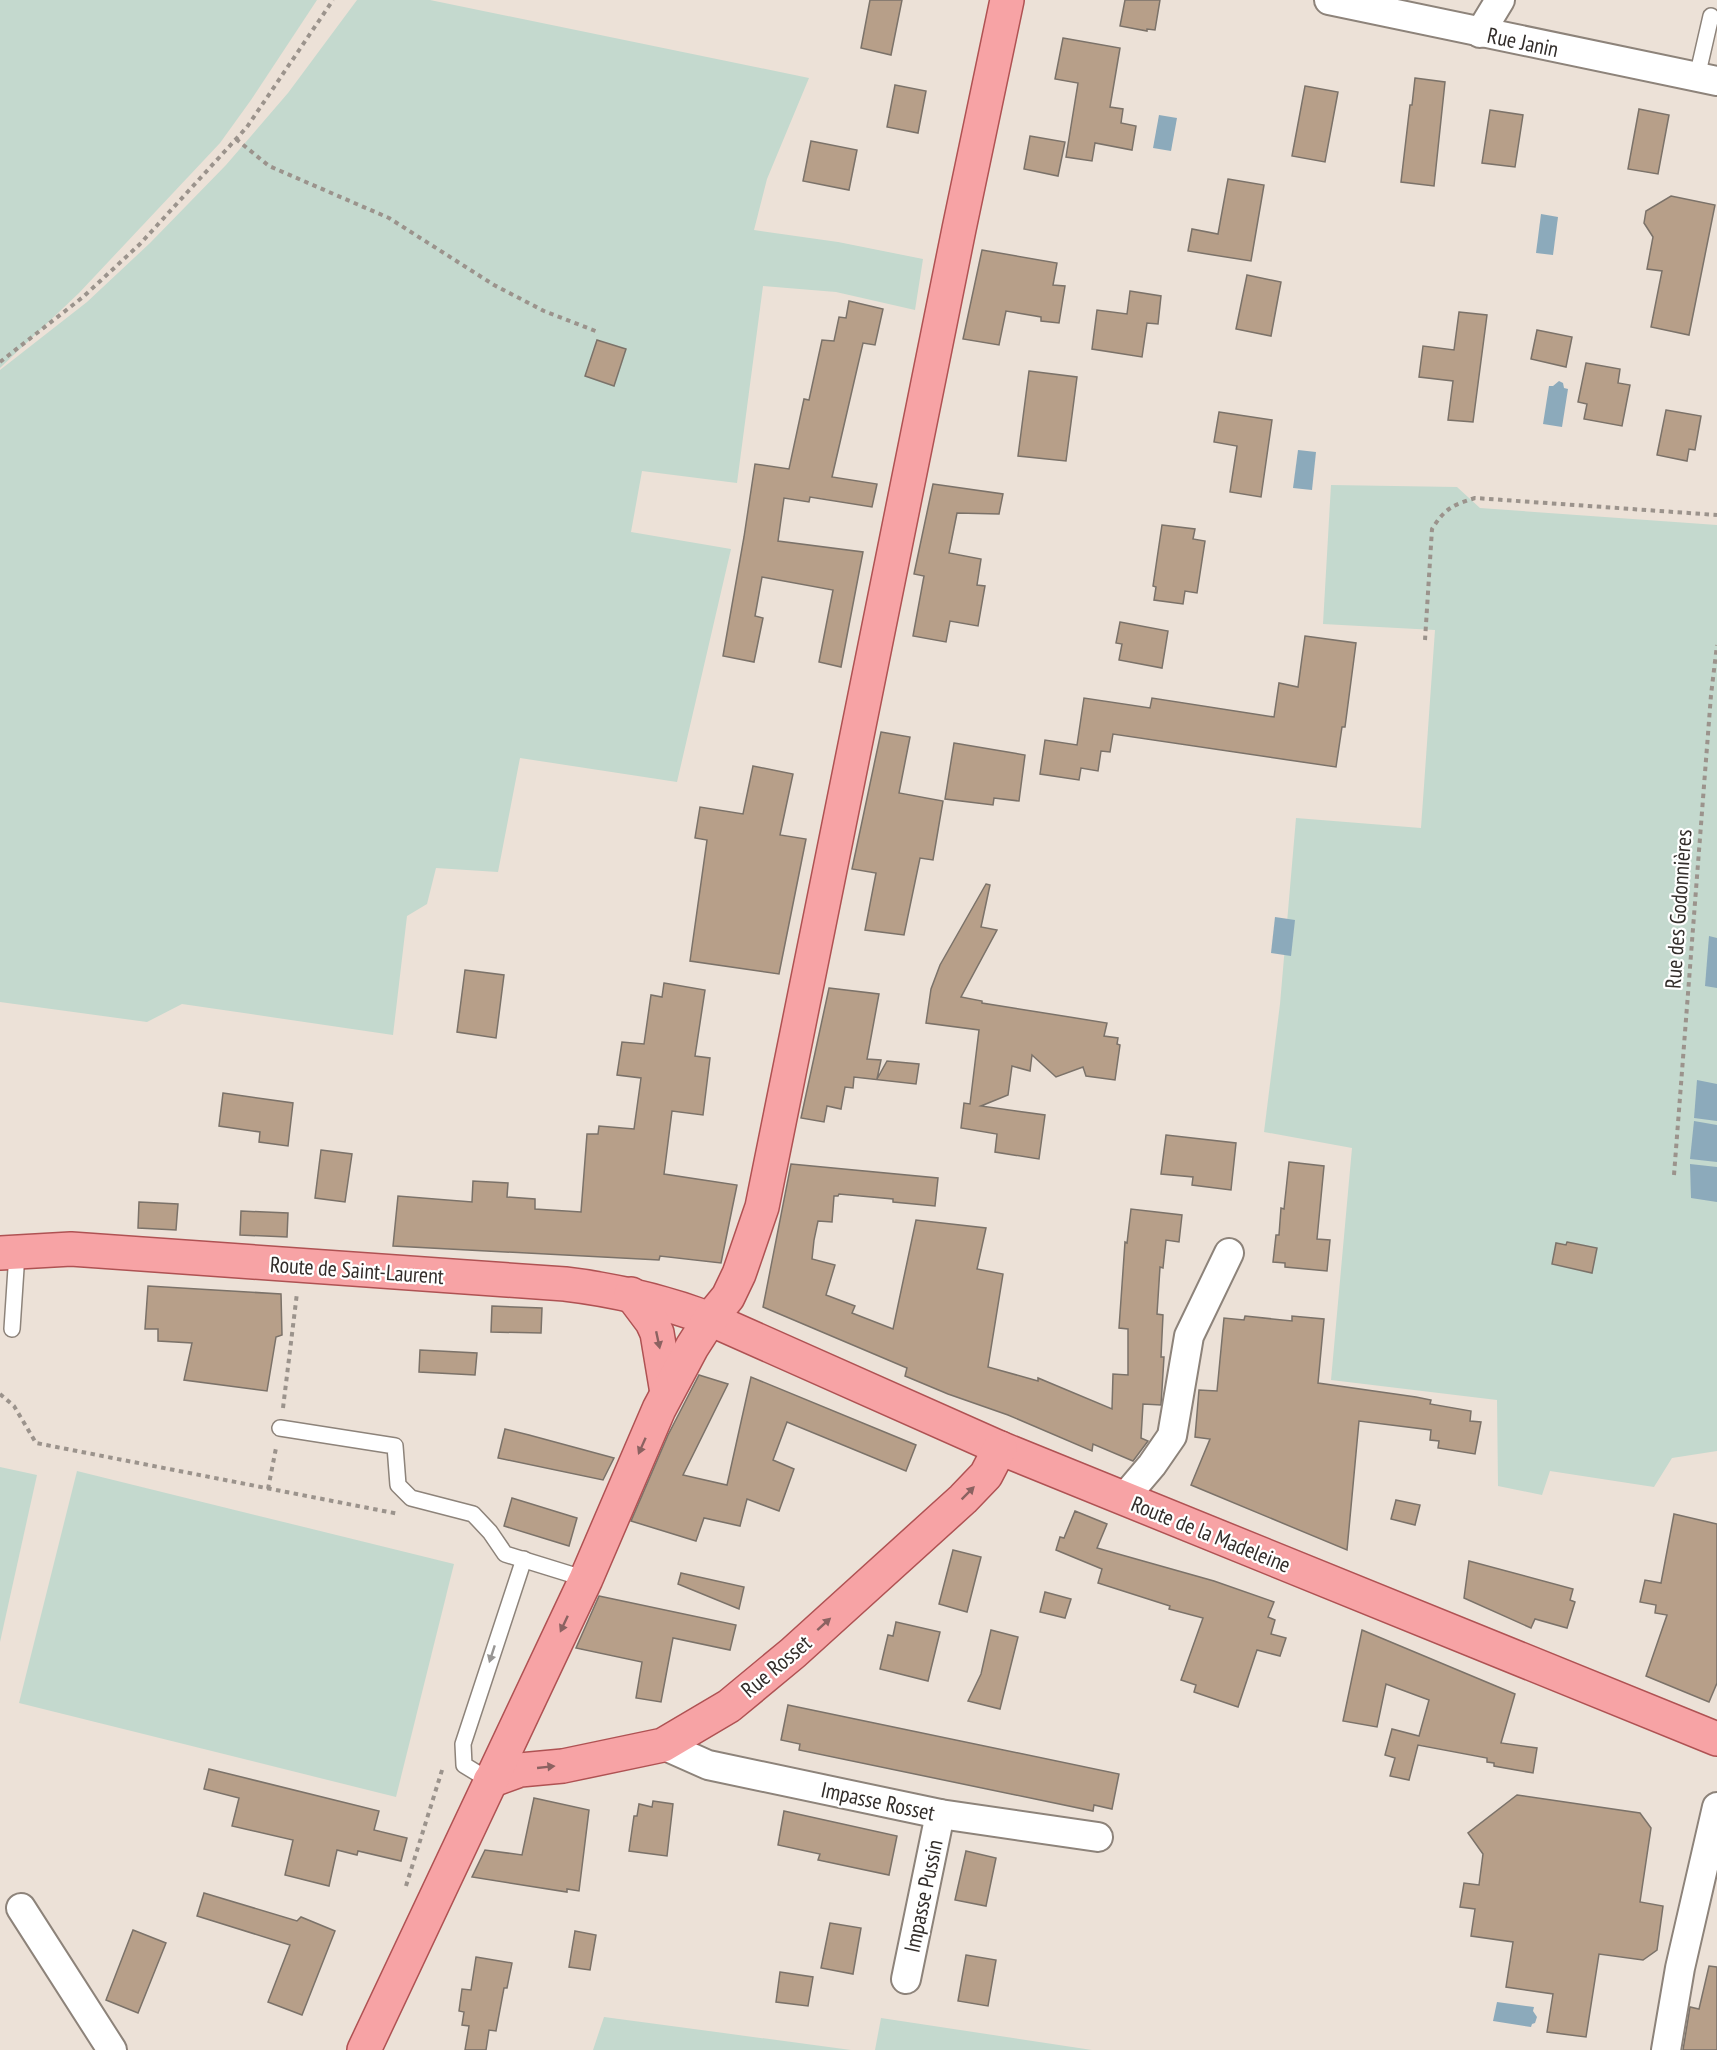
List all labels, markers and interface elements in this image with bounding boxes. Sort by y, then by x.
street label: Rue Janin [1485,21,1561,63]
street label: Rue des Godonnières [1658,828,1698,990]
street label: Route de Saint-Laurent [269,1250,445,1290]
one-way arrow [654,1330,663,1349]
one-way arrow [637,1437,647,1455]
one-way arrow [961,1486,975,1500]
street label: Route de la Madeleine [1127,1489,1295,1579]
one-way arrow [559,1616,568,1633]
one-way arrow [817,1617,832,1631]
street label: Rue Rosset [735,1629,817,1703]
one-way arrow [487,1645,497,1663]
one-way arrow [537,1762,556,1772]
street label: Impasse Rosset [819,1775,937,1827]
street label: Impasse Pussin [897,1837,949,1955]

